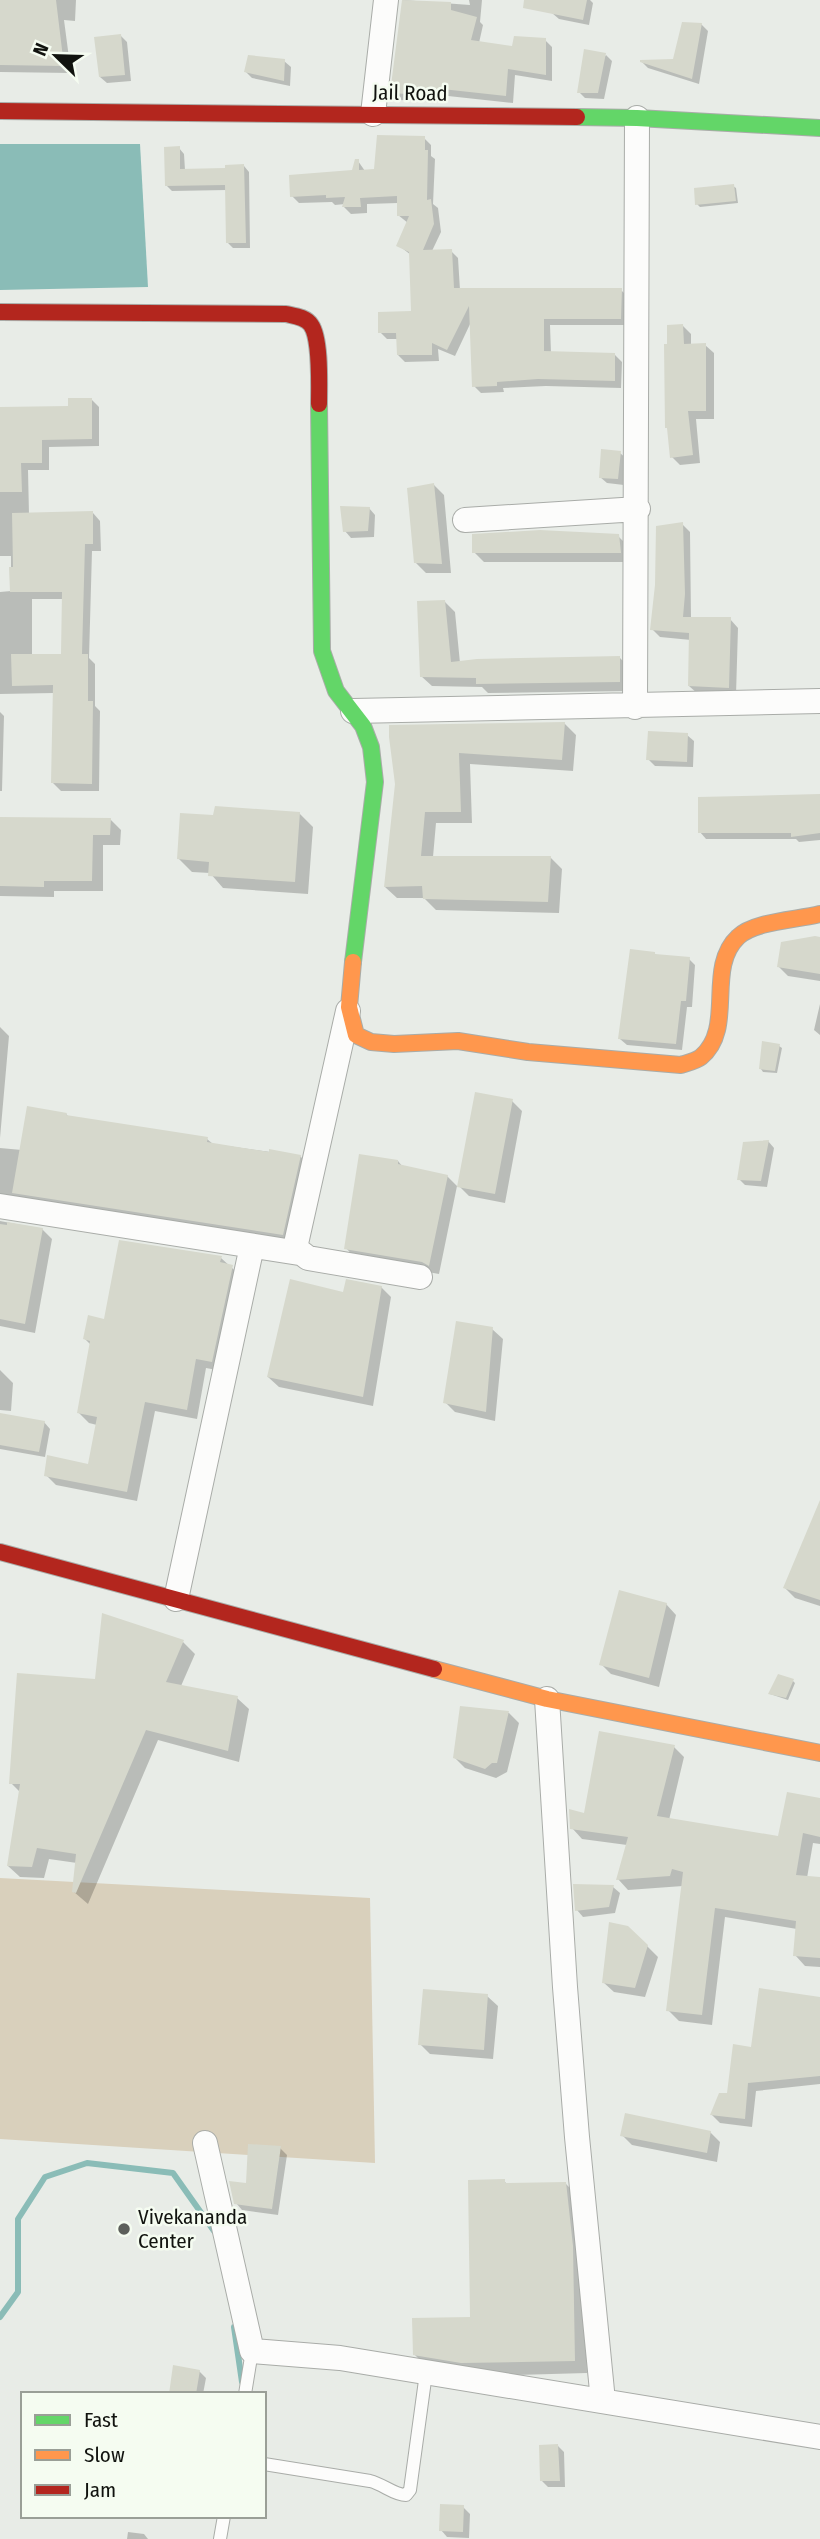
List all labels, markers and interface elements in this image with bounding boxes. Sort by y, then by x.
north arrow [21,21,91,91]
text: N [28,40,54,59]
street label: Jail Road [372,79,448,107]
place label: Vivekananda Center [138,2204,247,2254]
marker: Vivekananda Center [116,2221,132,2237]
legend [21,2392,266,2518]
text: Fast [84,2407,118,2433]
text: Slow [84,2442,125,2468]
text: Jam [84,2477,116,2503]

